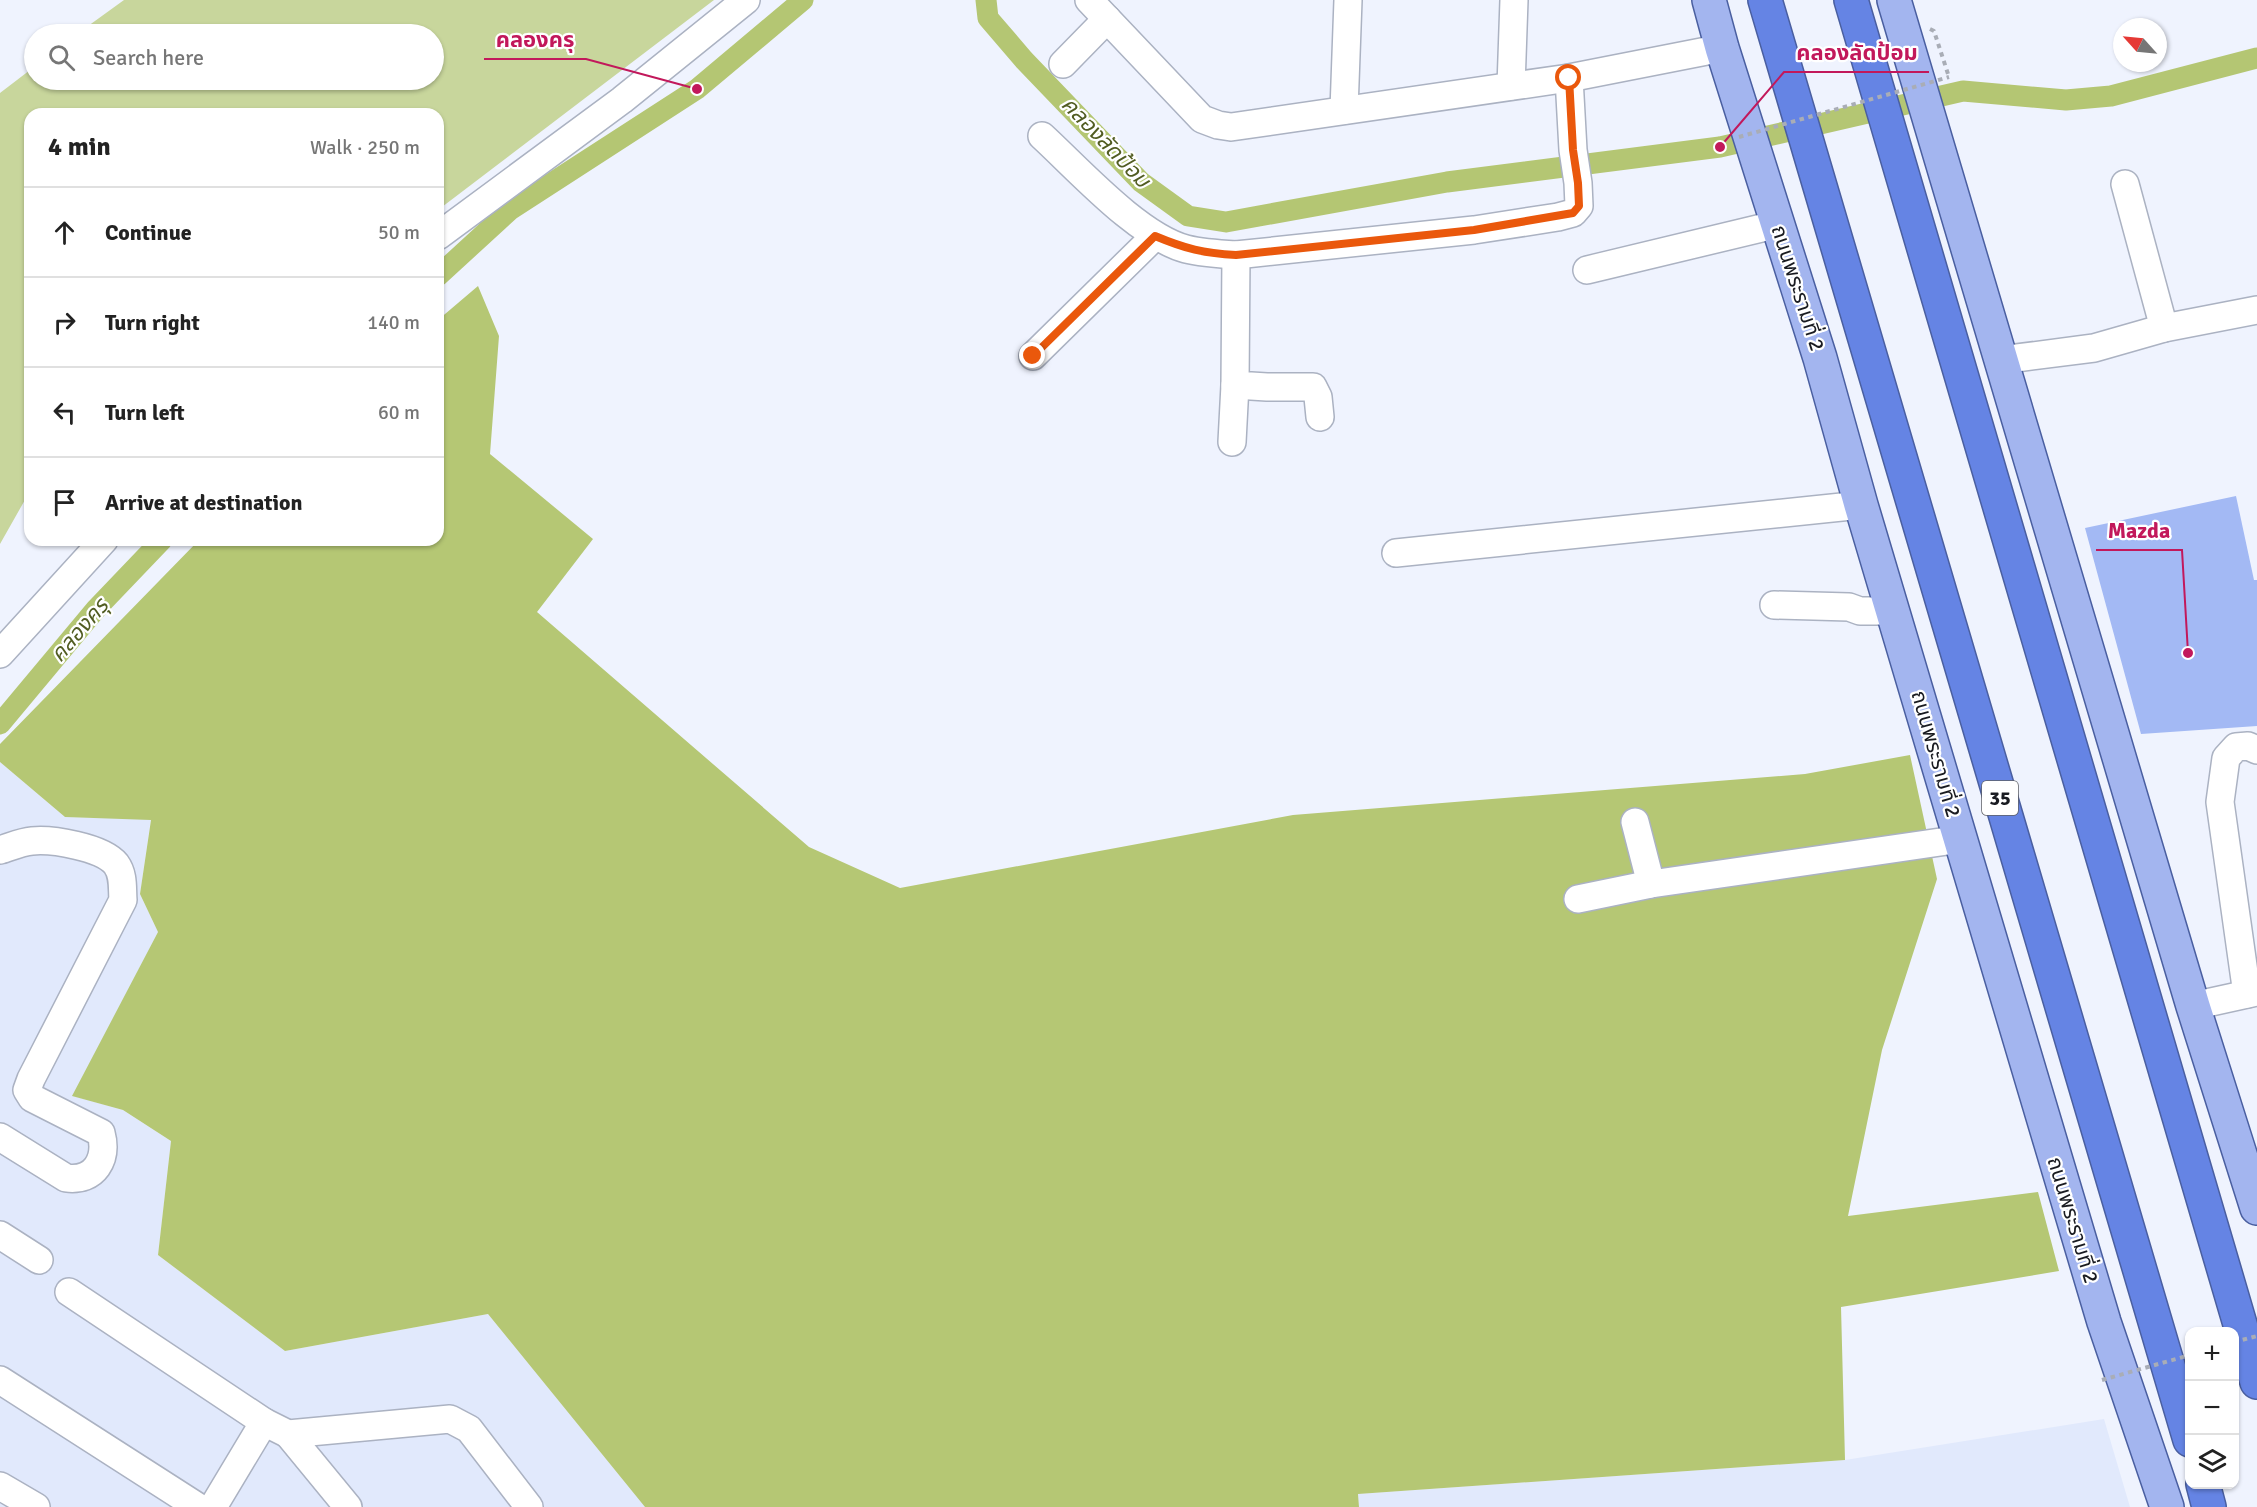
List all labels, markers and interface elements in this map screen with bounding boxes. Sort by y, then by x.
north arrow [2113,18,2167,72]
callout: คลองครุ [484,19,586,59]
search box [24,24,444,90]
text: คลองครุ [496,26,574,53]
callout: คลองลัดป้อม [1784,32,1929,72]
text: คลองลัดป้อม [1796,39,1918,66]
icon: search [45,41,78,74]
text: Search here [93,44,204,71]
route start [1555,64,1581,90]
water label: คลองลัดป้อม [1056,91,1157,194]
text: 4 min [48,131,111,163]
text: Walk · 250 m [310,135,420,160]
icon: ahead [48,216,81,249]
text: Continue [105,219,192,246]
text: 50 m [378,220,420,245]
street label: ถนนพระรามที่ 2 [1765,221,1832,354]
icon: right [48,306,81,339]
text: Turn right [105,309,200,336]
text: 140 m [367,310,420,335]
route end [1019,342,1045,368]
icon: left [48,396,81,429]
text: Turn left [105,399,185,426]
text: 60 m [378,400,420,425]
icon: arrive [48,486,81,519]
text: Arrive at destination [105,489,302,516]
callout: Mazda [2096,510,2182,550]
text: Mazda [2108,517,2170,544]
water label: คลองครุ [44,591,115,667]
street label: ถนนพระรามที่ 2 [1905,687,1968,820]
road number: 35 [1982,781,2018,815]
street label: ถนนพระรามที่ 2 [2041,1153,2106,1286]
map controls [2185,1327,2239,1489]
button: + [2185,1327,2239,1381]
button: − [2185,1381,2239,1435]
button: layers [2185,1435,2239,1489]

